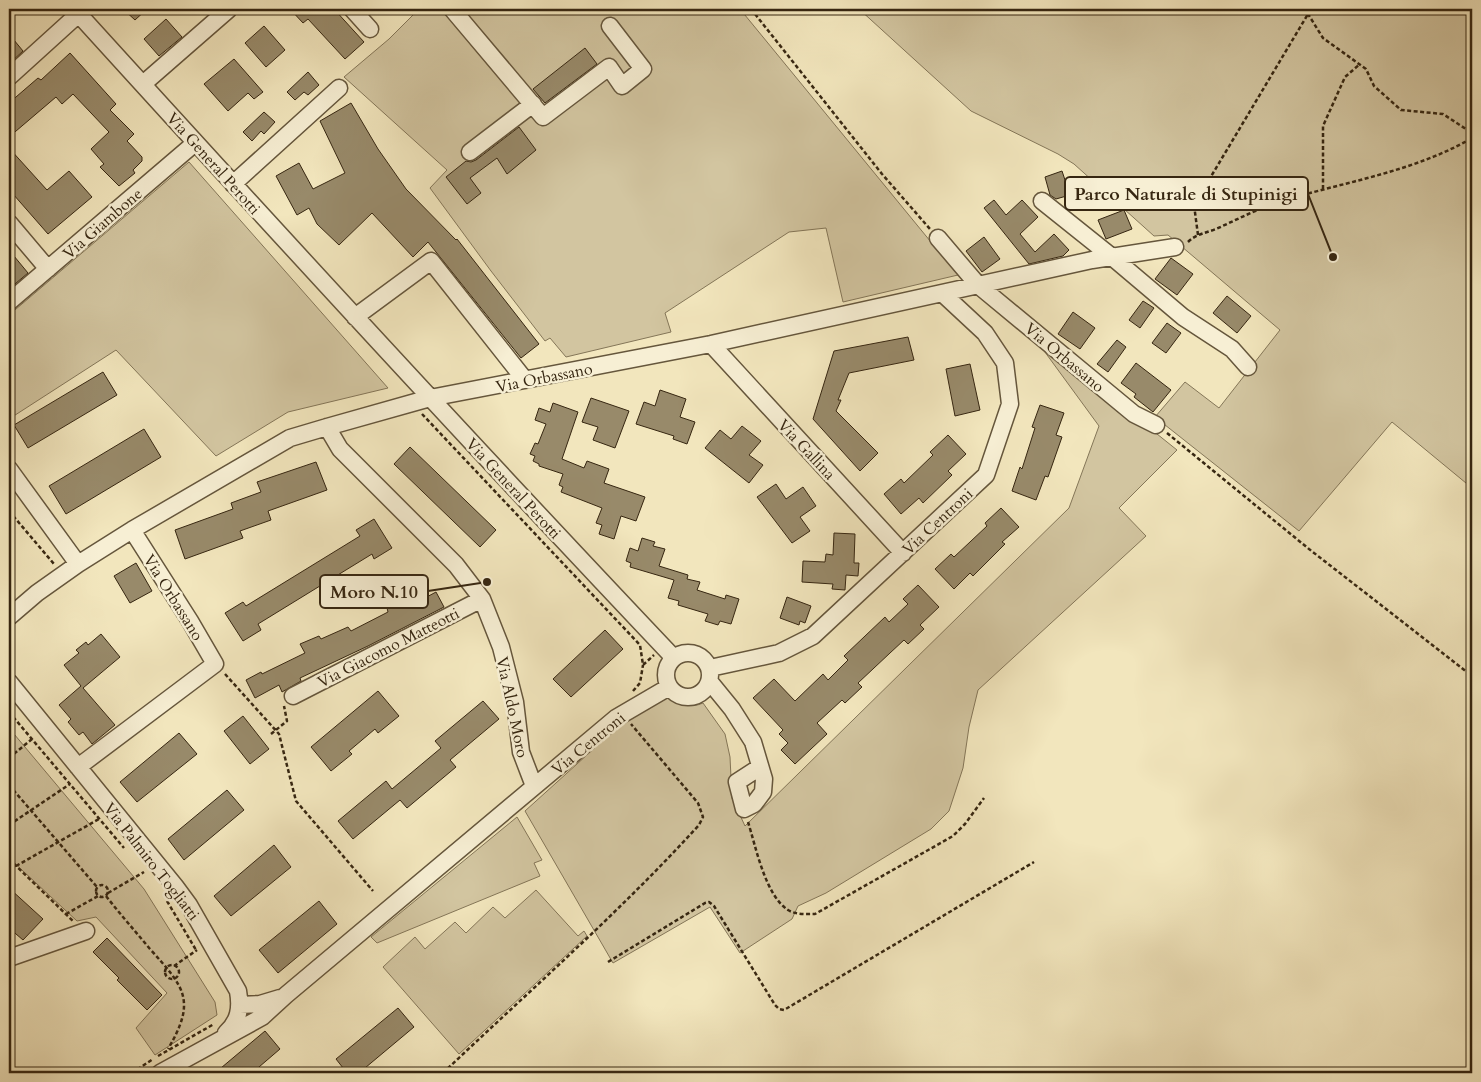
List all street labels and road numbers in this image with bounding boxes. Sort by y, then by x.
street label: Via General Perotti [161,108,265,220]
street label: Via Giambone [58,183,147,264]
street label: Via Orbassano [1020,318,1109,398]
street label: Via Orbassano [494,358,595,398]
street label: Via Gallina [772,414,840,485]
street label: Via General Perotti [461,433,566,544]
street label: Via Centroni [898,483,978,560]
street label: Via Orbassano [138,550,209,645]
street label: Via Giacomo Matteotti [314,602,464,693]
street label: Via Aldo Moro [491,655,534,760]
street label: Via Centroni [547,707,631,780]
street label: Via Palmiro Togliatti [98,798,205,926]

